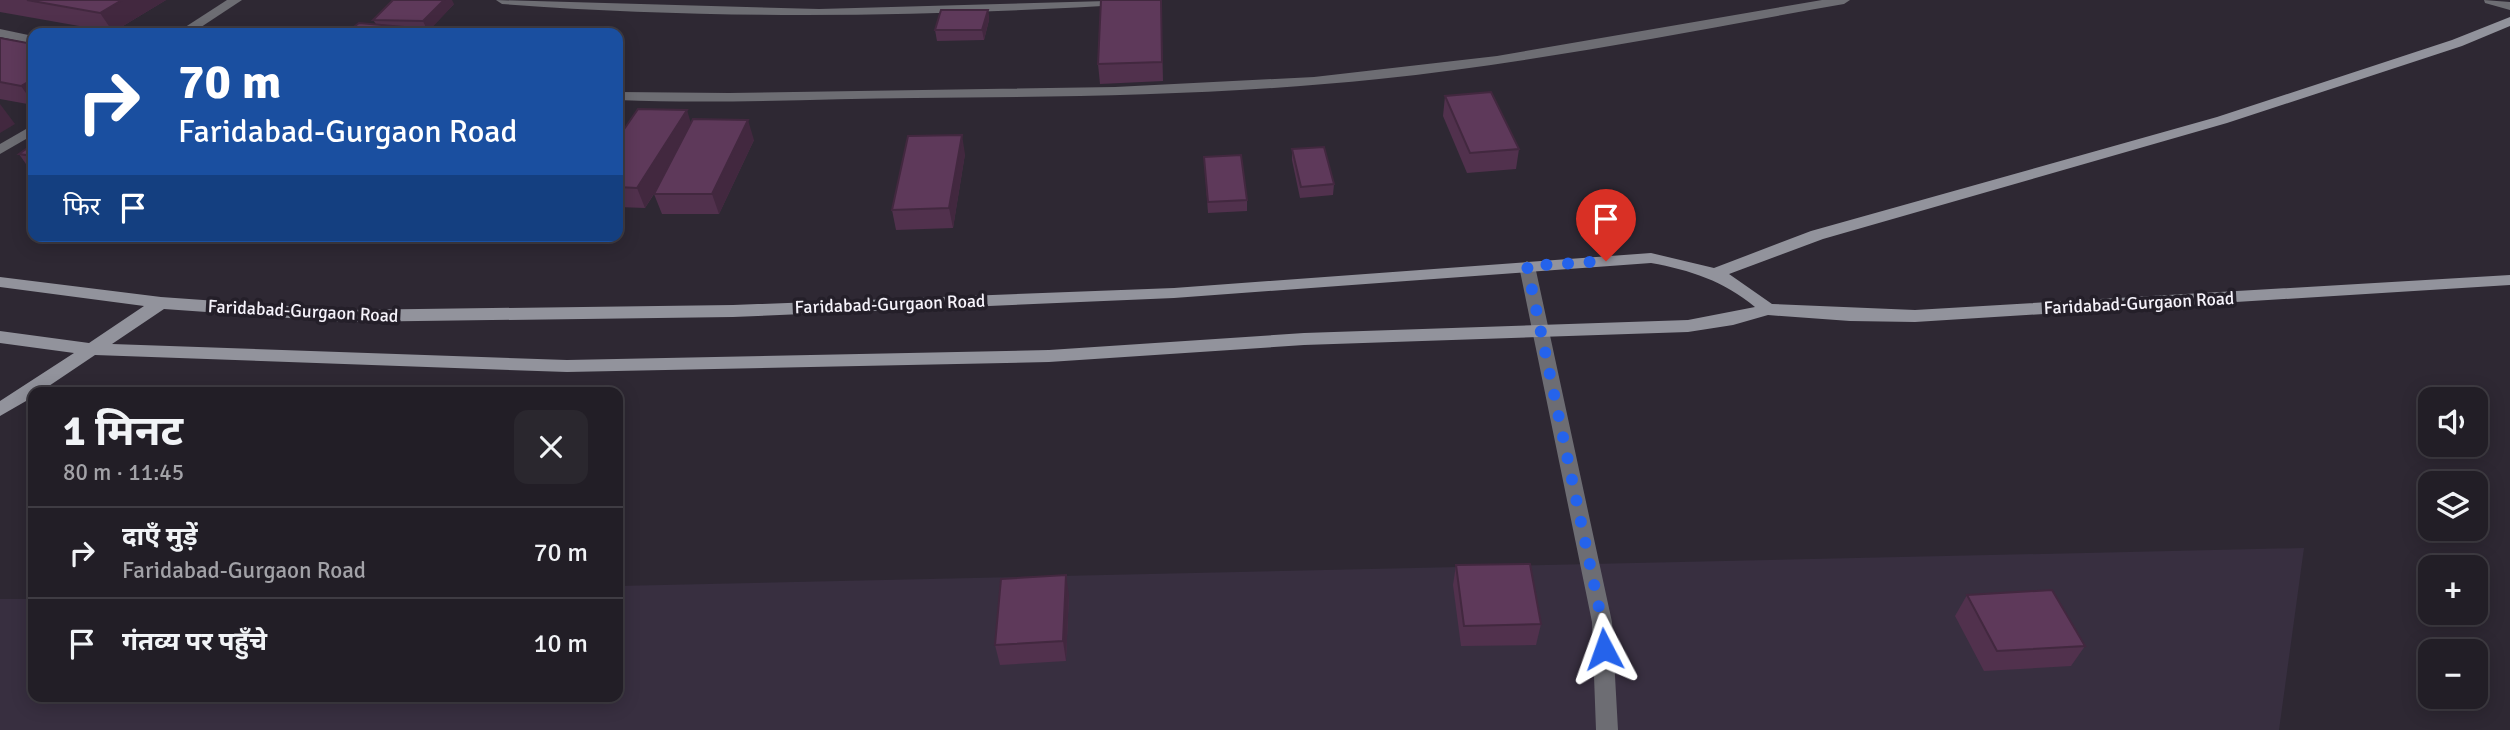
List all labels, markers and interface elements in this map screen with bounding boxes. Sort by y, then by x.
text: 70 m [178,52,281,112]
icon: right [63,56,154,147]
text: Faridabad-Gurgaon Road [178,112,517,151]
icon: arrive [114,189,152,227]
pin [1576,189,1636,261]
text: फिर [63,191,100,223]
icon: arrive [1587,200,1625,238]
street label: Faridabad-Gurgaon Road [2043,287,2235,319]
street label: Faridabad-Gurgaon Road [794,290,986,318]
street label: Faridabad-Gurgaon Road [207,295,399,327]
map controls [2418,387,2488,709]
button: sound [2418,387,2488,457]
text: 1 मिनट [63,406,183,457]
button: close [514,410,588,484]
text: 80 m · 11:45 [63,458,184,487]
button: layers [2418,471,2488,541]
text: दाएँ मुड़ें [122,521,198,553]
icon: right [63,534,101,572]
text: 70 m [533,537,588,569]
button: + [2418,555,2488,625]
text: Faridabad-Gurgaon Road [122,556,366,585]
position arrow [1567,612,1641,686]
icon: arrive [63,625,101,663]
text: गंतव्य पर पहुँचे [122,626,267,658]
text: 10 m [533,628,588,660]
button: − [2418,639,2488,709]

